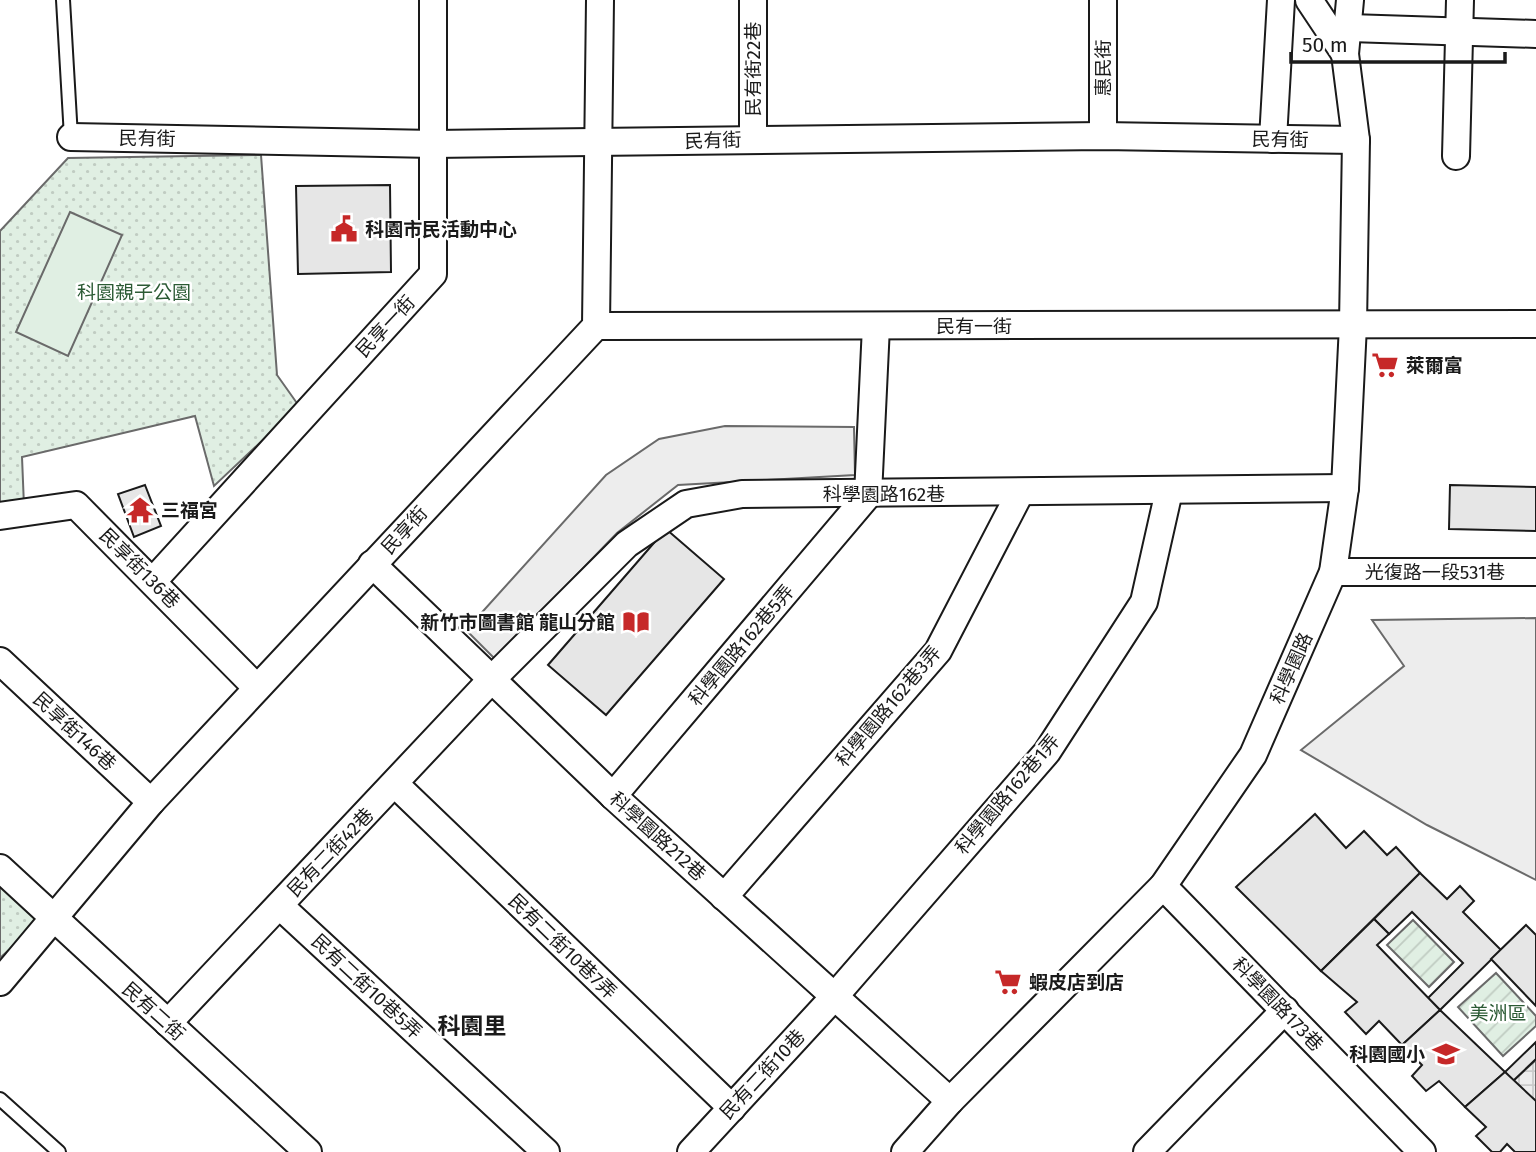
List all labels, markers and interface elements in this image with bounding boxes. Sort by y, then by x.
scale bar [1291,21,1504,65]
street label: 民有街22巷 [742,22,765,116]
text: 50 m [1302,32,1348,58]
street label: 惠民街 [1092,39,1115,97]
street label: 民有街 [118,127,176,150]
street label: 民有街 [684,128,742,153]
street label: 民有街 [1251,128,1309,151]
public building icon: 科園市民活動中心 [329,214,359,244]
place label: 科園市民活動中心 [365,218,517,241]
park label: 科園親子公園 [77,281,191,304]
street label: 民享一街 [351,291,420,362]
street label: 民有一街 [936,315,1012,338]
supermarket icon: 萊爾富 [1370,350,1400,380]
place label: 萊爾富 [1406,354,1463,377]
street label: 科學園路162巷 [823,483,945,506]
temple icon: 三福宮 [125,495,155,525]
place label: 三福宮 [161,499,218,522]
street label: 民享街 [377,502,432,559]
street label: 民享街136巷 [95,524,184,613]
street label: 光復路一段531巷 [1365,561,1505,584]
street label: 科學園路162巷5弄 [684,580,799,711]
library icon: 新竹市圖書館 龍山分館 [621,607,651,637]
place label: 新竹市圖書館 龍山分館 [420,611,615,634]
street label: 科學園路 [1265,629,1317,708]
street label: 科學園路162巷3弄 [831,641,946,772]
street label: 民享街146巷 [29,687,121,775]
street label: 科學園路162巷1弄 [950,730,1064,859]
street label: 科學園路212巷 [605,787,711,886]
street label: 民有二街42巷 [282,803,378,901]
street label: 民有二街10巷7弄 [504,889,621,1004]
street label: 民有二街10巷5弄 [307,929,427,1043]
street label: 科學園路173巷 [1227,953,1328,1056]
supermarket icon: 蝦皮店到店 [993,967,1023,997]
place label: 蝦皮店到店 [1029,971,1124,994]
street label: 民有二街 [118,977,190,1045]
park label: 美洲區 [1469,1002,1527,1025]
district label: 科園里 [438,1012,507,1040]
street label: 民有二街10巷 [715,1025,810,1124]
school or university icon: 科園國小 [1431,1039,1461,1069]
place label: 科園國小 [1349,1043,1425,1066]

